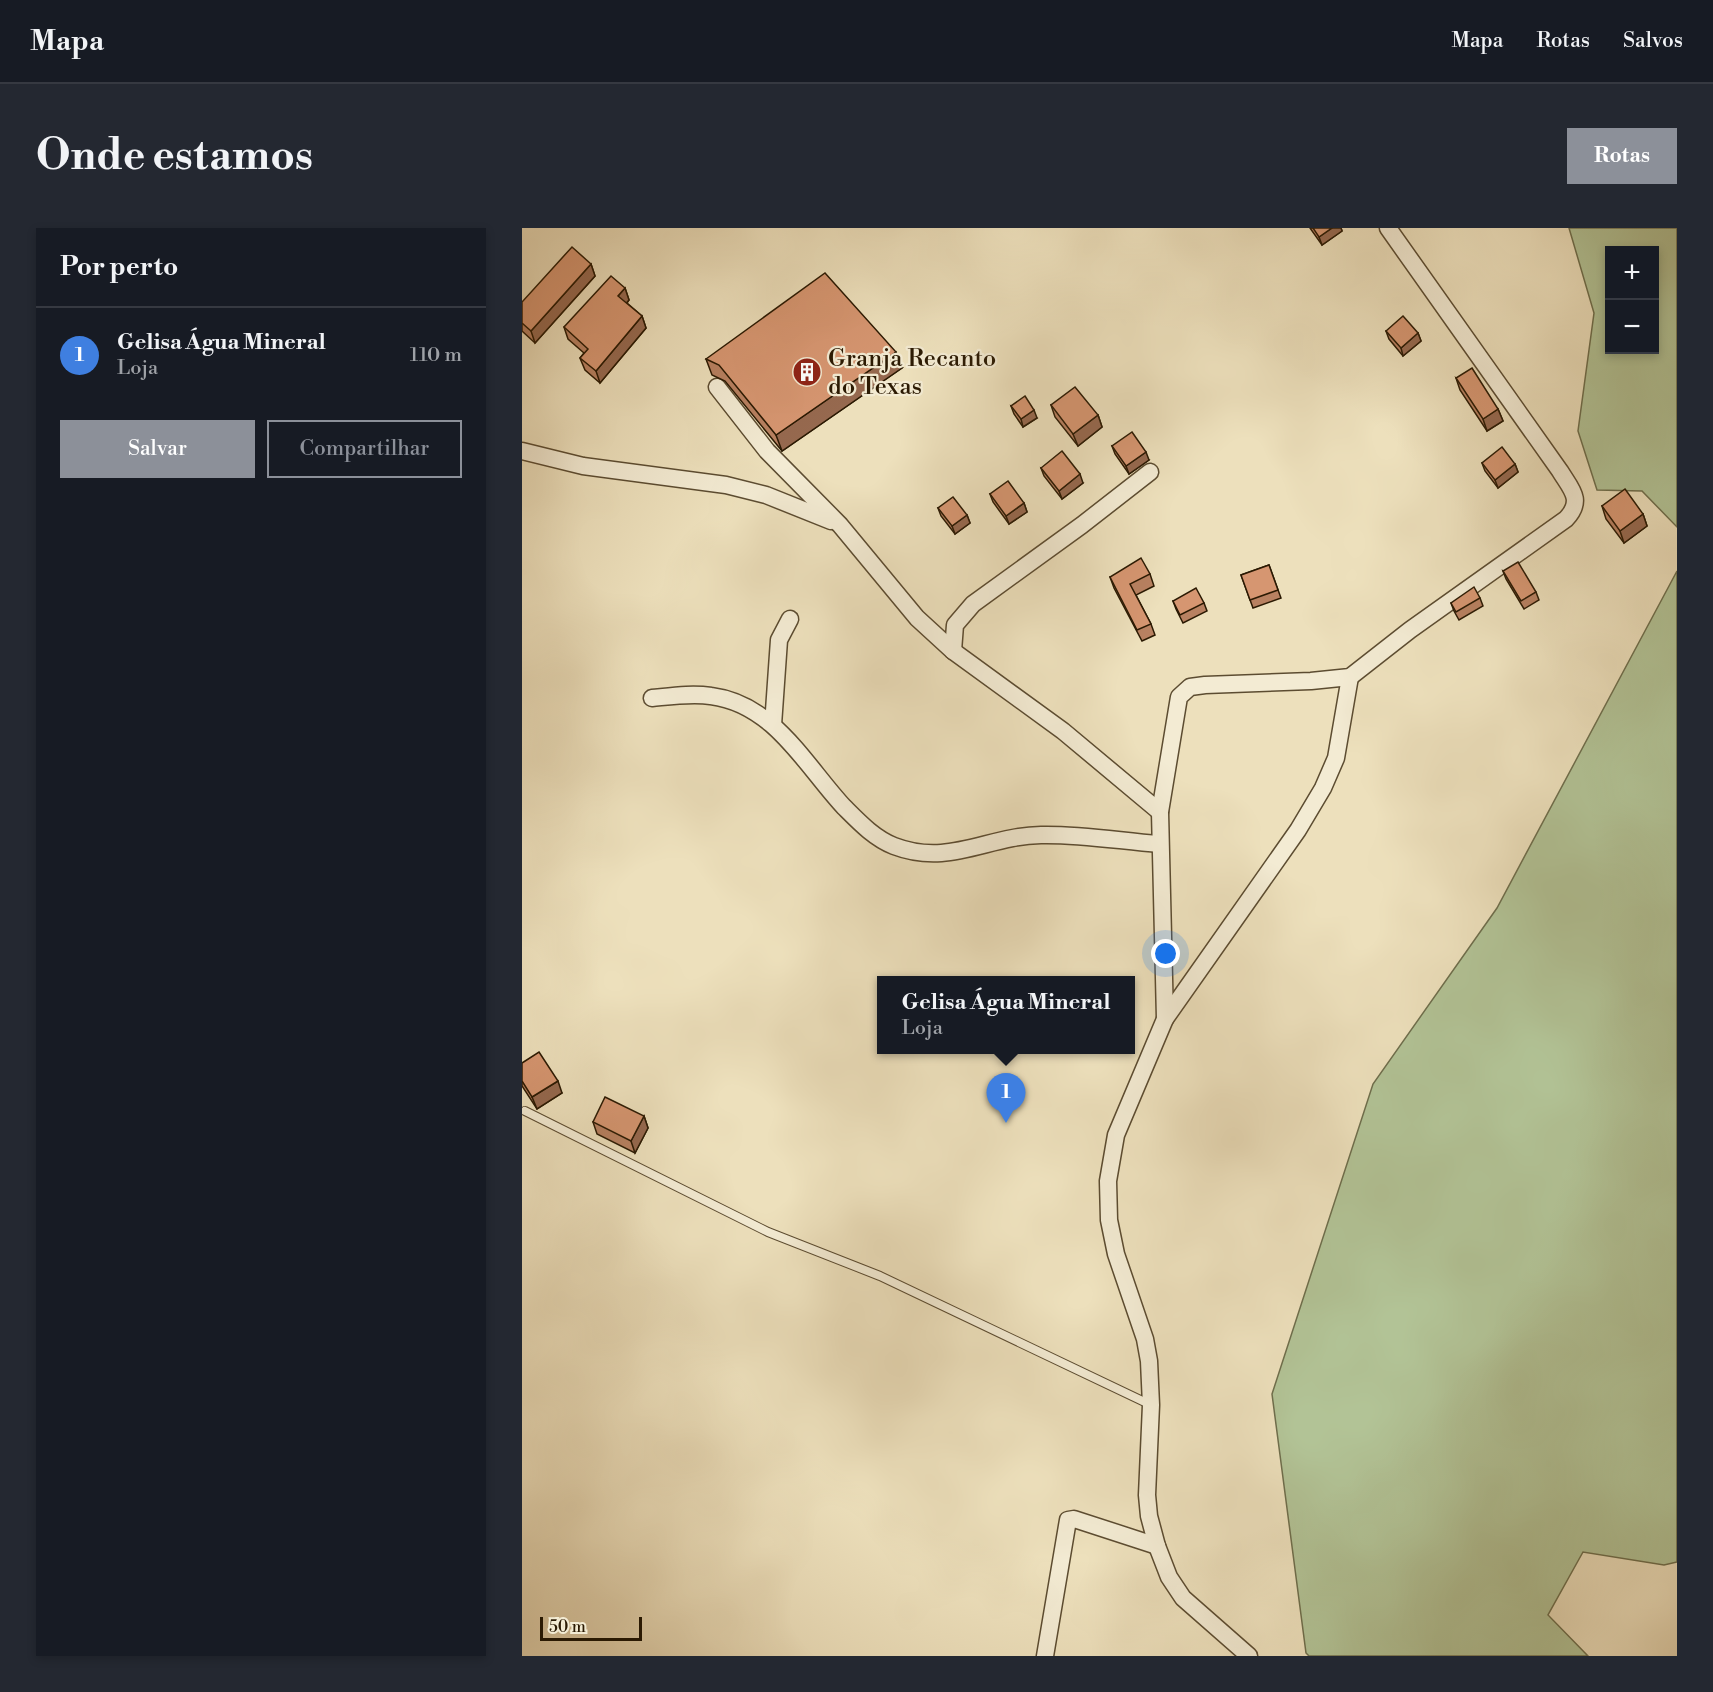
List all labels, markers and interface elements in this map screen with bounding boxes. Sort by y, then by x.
text: Mapa [30,24,104,59]
text: Mapa [1451,28,1503,54]
text: Rotas [1536,28,1590,54]
text: Salvos [1623,28,1683,54]
button: Rotas [1567,128,1677,184]
text: Onde estamos [36,130,313,183]
map controls [1605,246,1659,354]
button: + [1605,246,1659,300]
text: Por perto [60,251,178,283]
button: − [1605,300,1659,354]
text: Gelisa Água Mineral [117,329,326,356]
text: 1 [75,343,84,368]
text: 110 m [410,343,462,368]
place label: Granja Recanto do Texas [828,344,996,402]
text: Loja [117,356,158,381]
building icon: Granja Recanto do Texas [791,356,823,388]
button: Salvar [60,420,255,478]
button: Compartilhar [267,420,462,478]
your location [1151,939,1180,968]
popup [877,976,1135,1054]
text: Gelisa Água Mineral [902,989,1110,1016]
text: Loja [902,1016,943,1041]
pin: 1 [986,1074,1026,1123]
scale bar [540,1614,642,1642]
text: 50 m [549,1617,586,1637]

